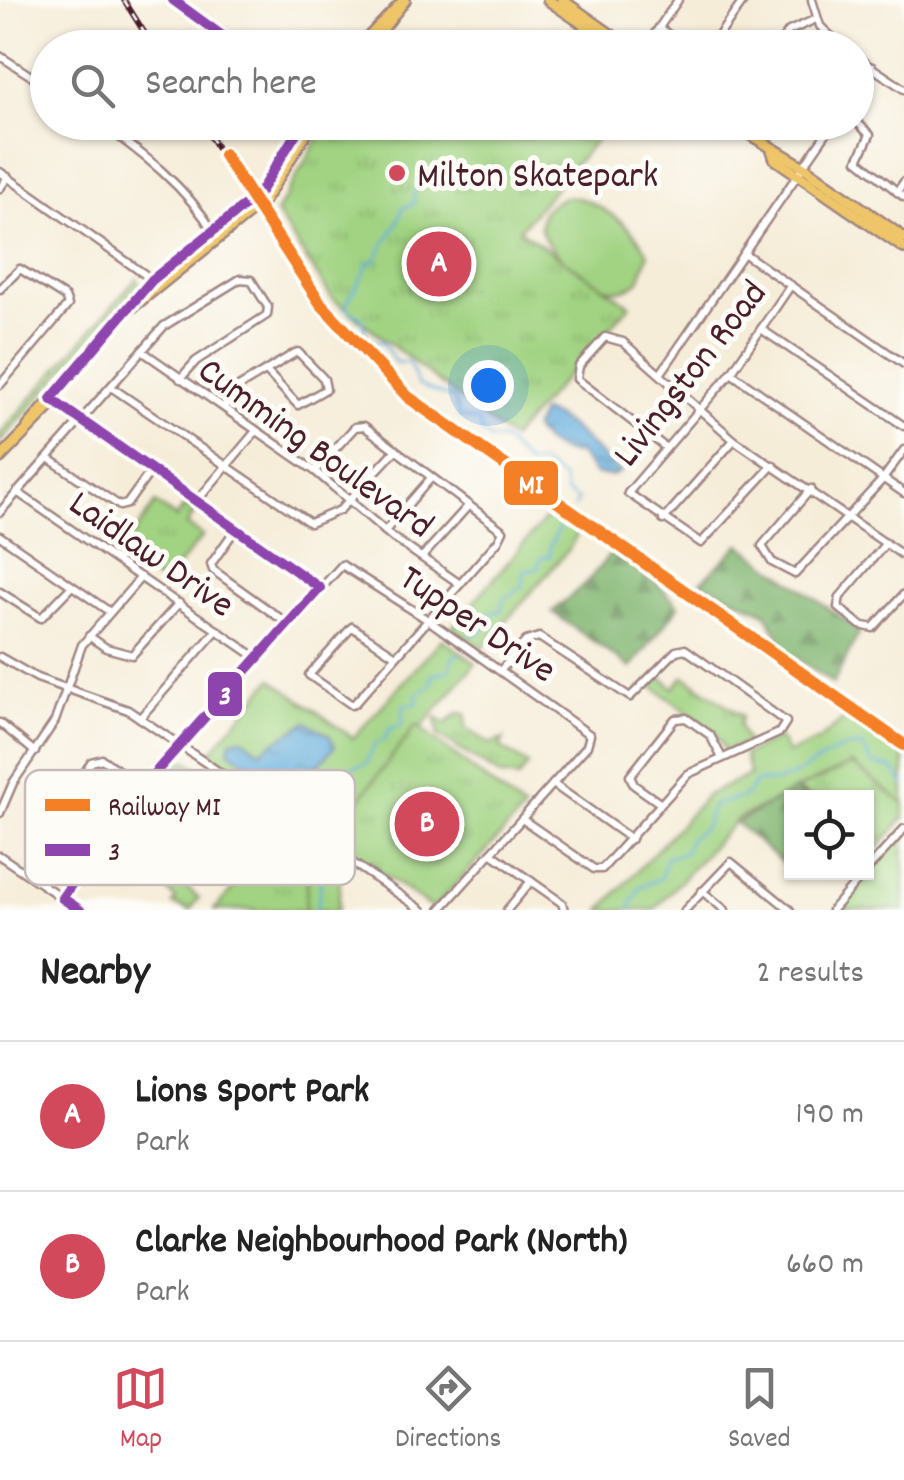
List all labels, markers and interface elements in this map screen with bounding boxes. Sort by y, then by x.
search box [30,30,874,140]
icon: search [65,58,120,113]
text: Search here [145,58,317,113]
place label: Milton Skatepark [417,151,658,206]
marker: Milton Skatepark [386,162,408,184]
pin: A [406,226,472,302]
street label: Livingston Road [602,270,783,480]
street label: Cumming Boulevard [184,346,443,555]
your location [463,360,514,411]
line badge: MI [502,459,560,507]
text: MI [518,468,544,508]
street label: Laidlaw Drive [56,479,244,634]
street label: Tupper Drive [386,554,566,700]
line badge: 3 [206,670,244,718]
text: 3 [219,679,231,719]
legend [25,770,355,885]
pin: B [394,786,460,862]
text: Railway MI [108,790,221,830]
map controls [784,790,874,880]
button: locate [784,790,874,880]
text: 3 [108,835,120,875]
text: Nearby [40,945,150,1005]
text: 2 results [757,952,864,998]
text: Lions Sport Park [135,1066,369,1121]
text: A [64,1093,81,1139]
text: 190 m [796,1093,864,1139]
text: Park [135,1121,190,1167]
text: Clarke Neighbourhood Park (North) [135,1216,627,1271]
text: B [65,1243,80,1289]
text: 660 m [786,1243,864,1289]
text: Park [135,1271,190,1317]
tab: Map [113,1361,168,1461]
tab: Directions [395,1361,501,1461]
tab: Saved [728,1361,791,1461]

